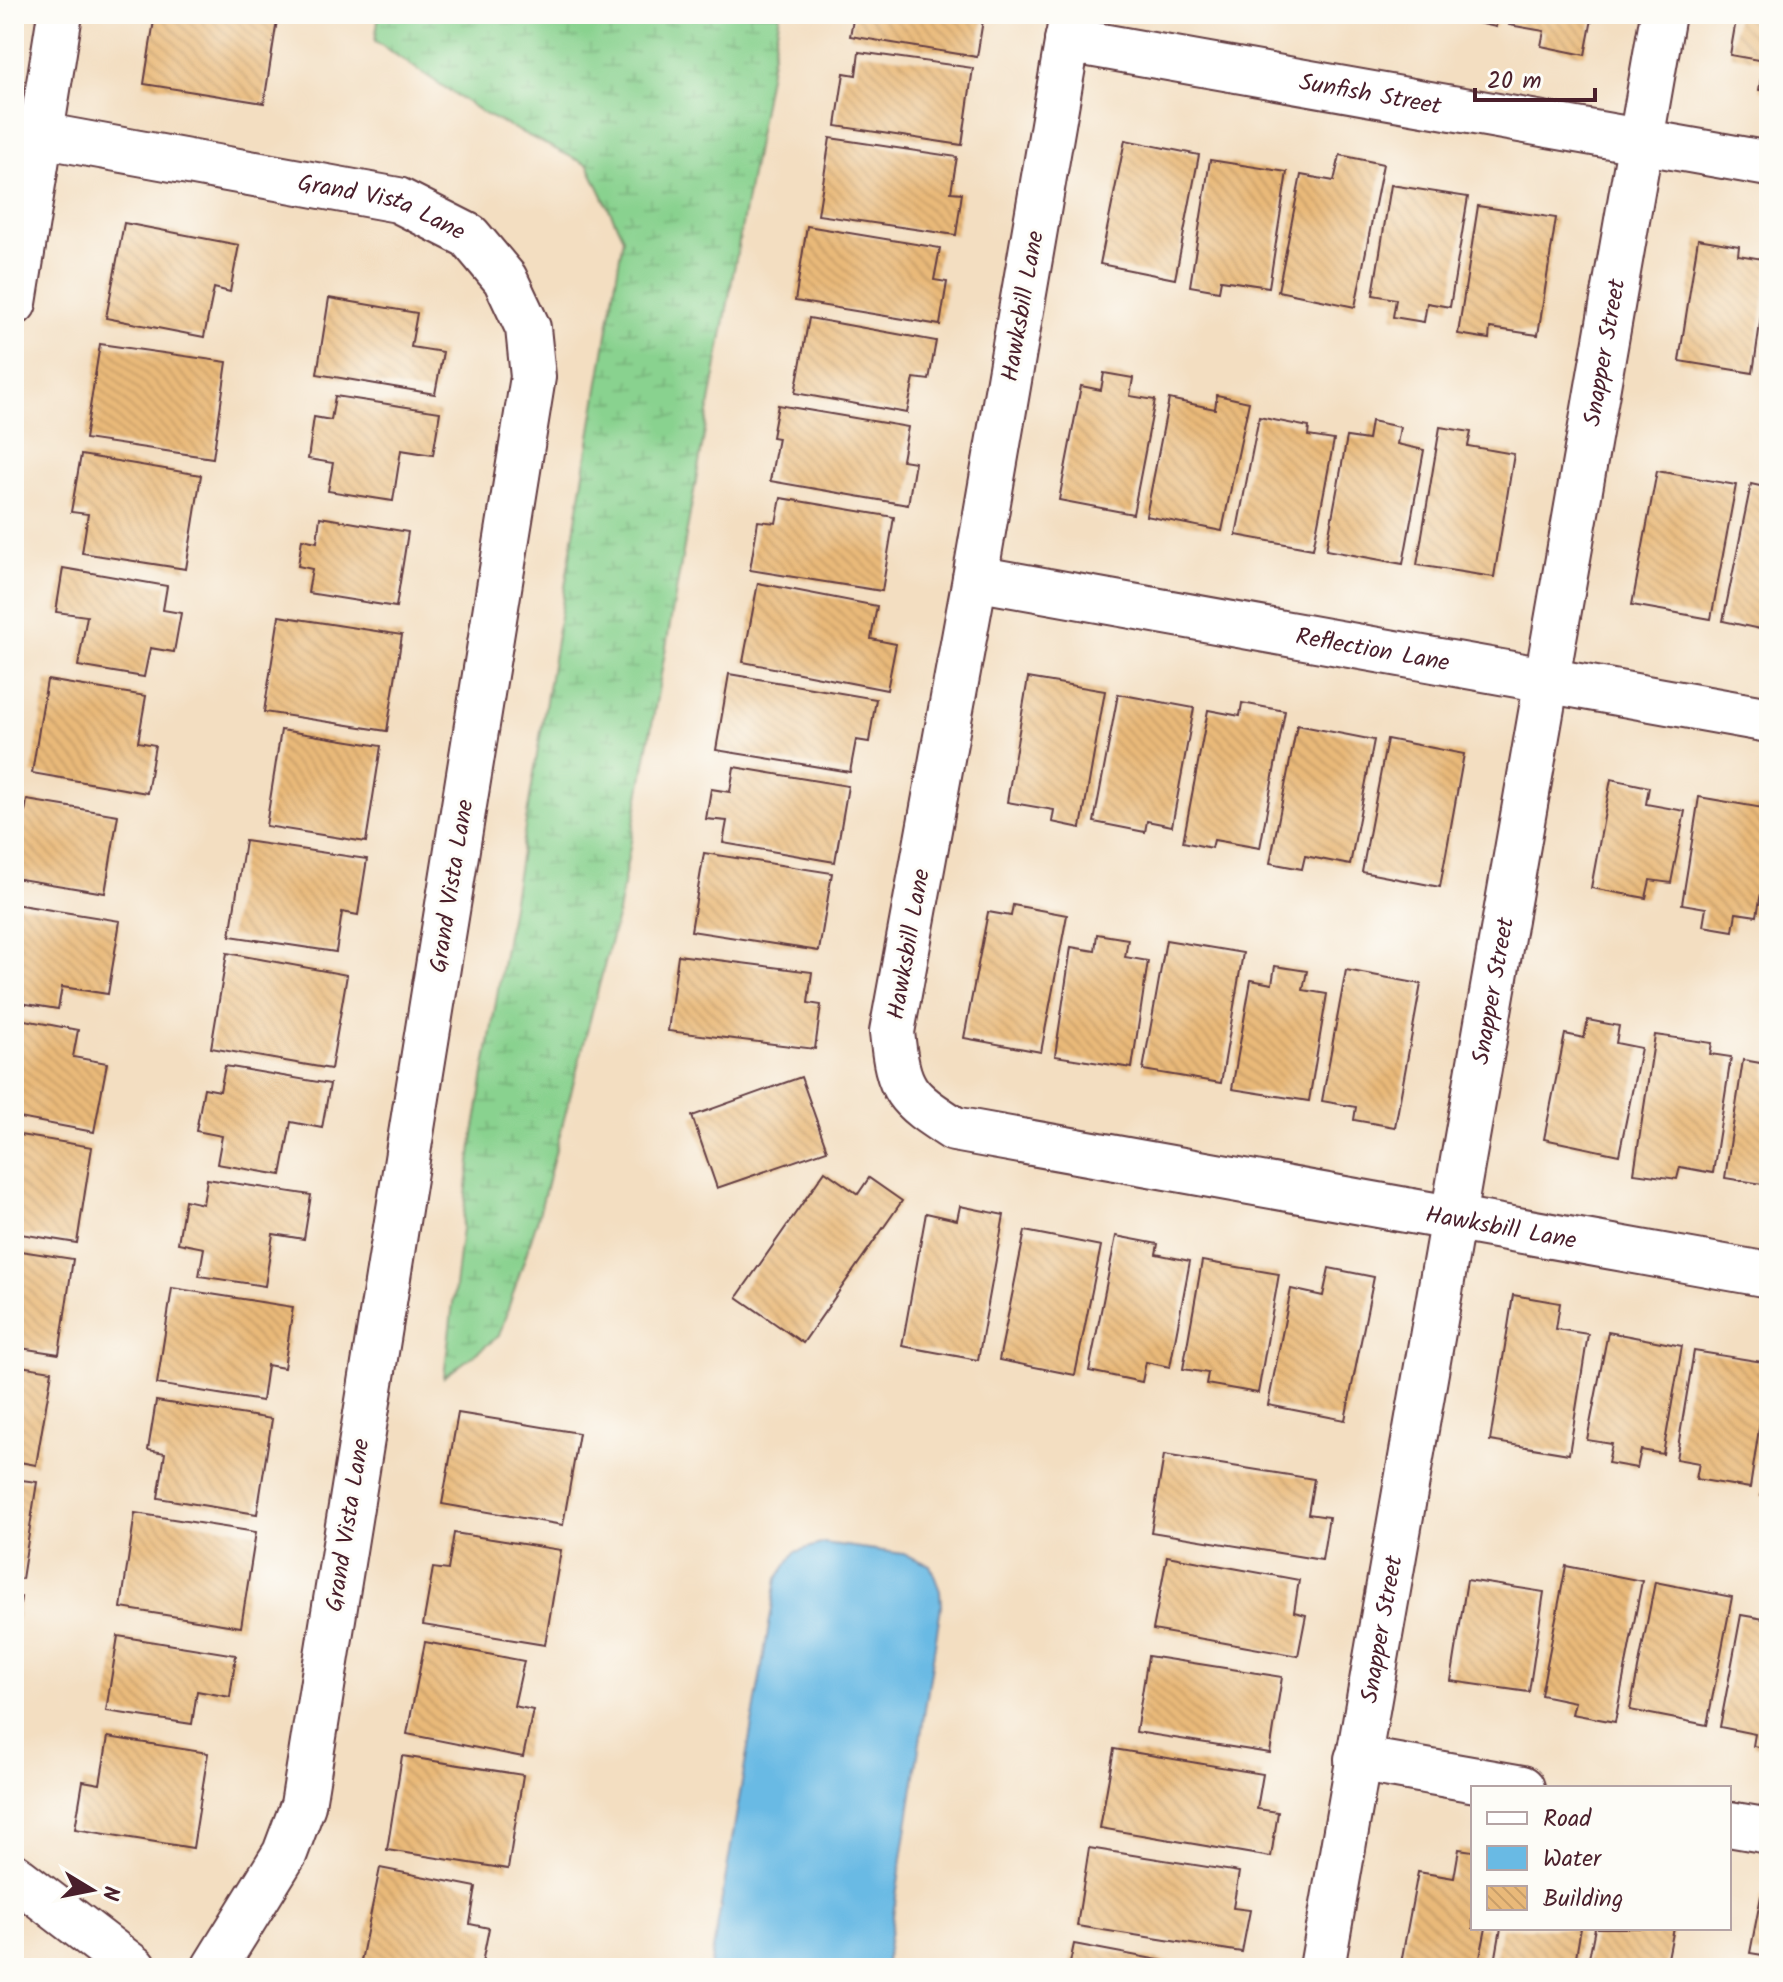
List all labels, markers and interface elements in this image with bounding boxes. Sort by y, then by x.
scale bar [1475,52,1595,102]
text: 20 m [1487,62,1542,101]
street label: Sunfish Street [1296,63,1445,127]
street label: Grand Vista Lane [294,164,472,252]
street label: Hawksbill Lane [991,228,1056,385]
street label: Snapper Street [1573,275,1638,429]
street label: Reflection Lane [1292,618,1453,684]
street label: Grand Vista Lane [420,797,485,976]
street label: Hawksbill Lane [877,866,942,1023]
street label: Snapper Street [1462,914,1526,1068]
street label: Hawksbill Lane [1422,1196,1580,1261]
street label: Grand Vista Lane [316,1436,381,1615]
street label: Snapper Street [1351,1552,1415,1706]
legend [1471,1786,1731,1930]
text: Road [1543,1800,1592,1839]
text: Water [1543,1840,1603,1879]
north arrow [52,1850,132,1930]
text: Building [1543,1880,1623,1919]
text: N [91,1883,128,1903]

